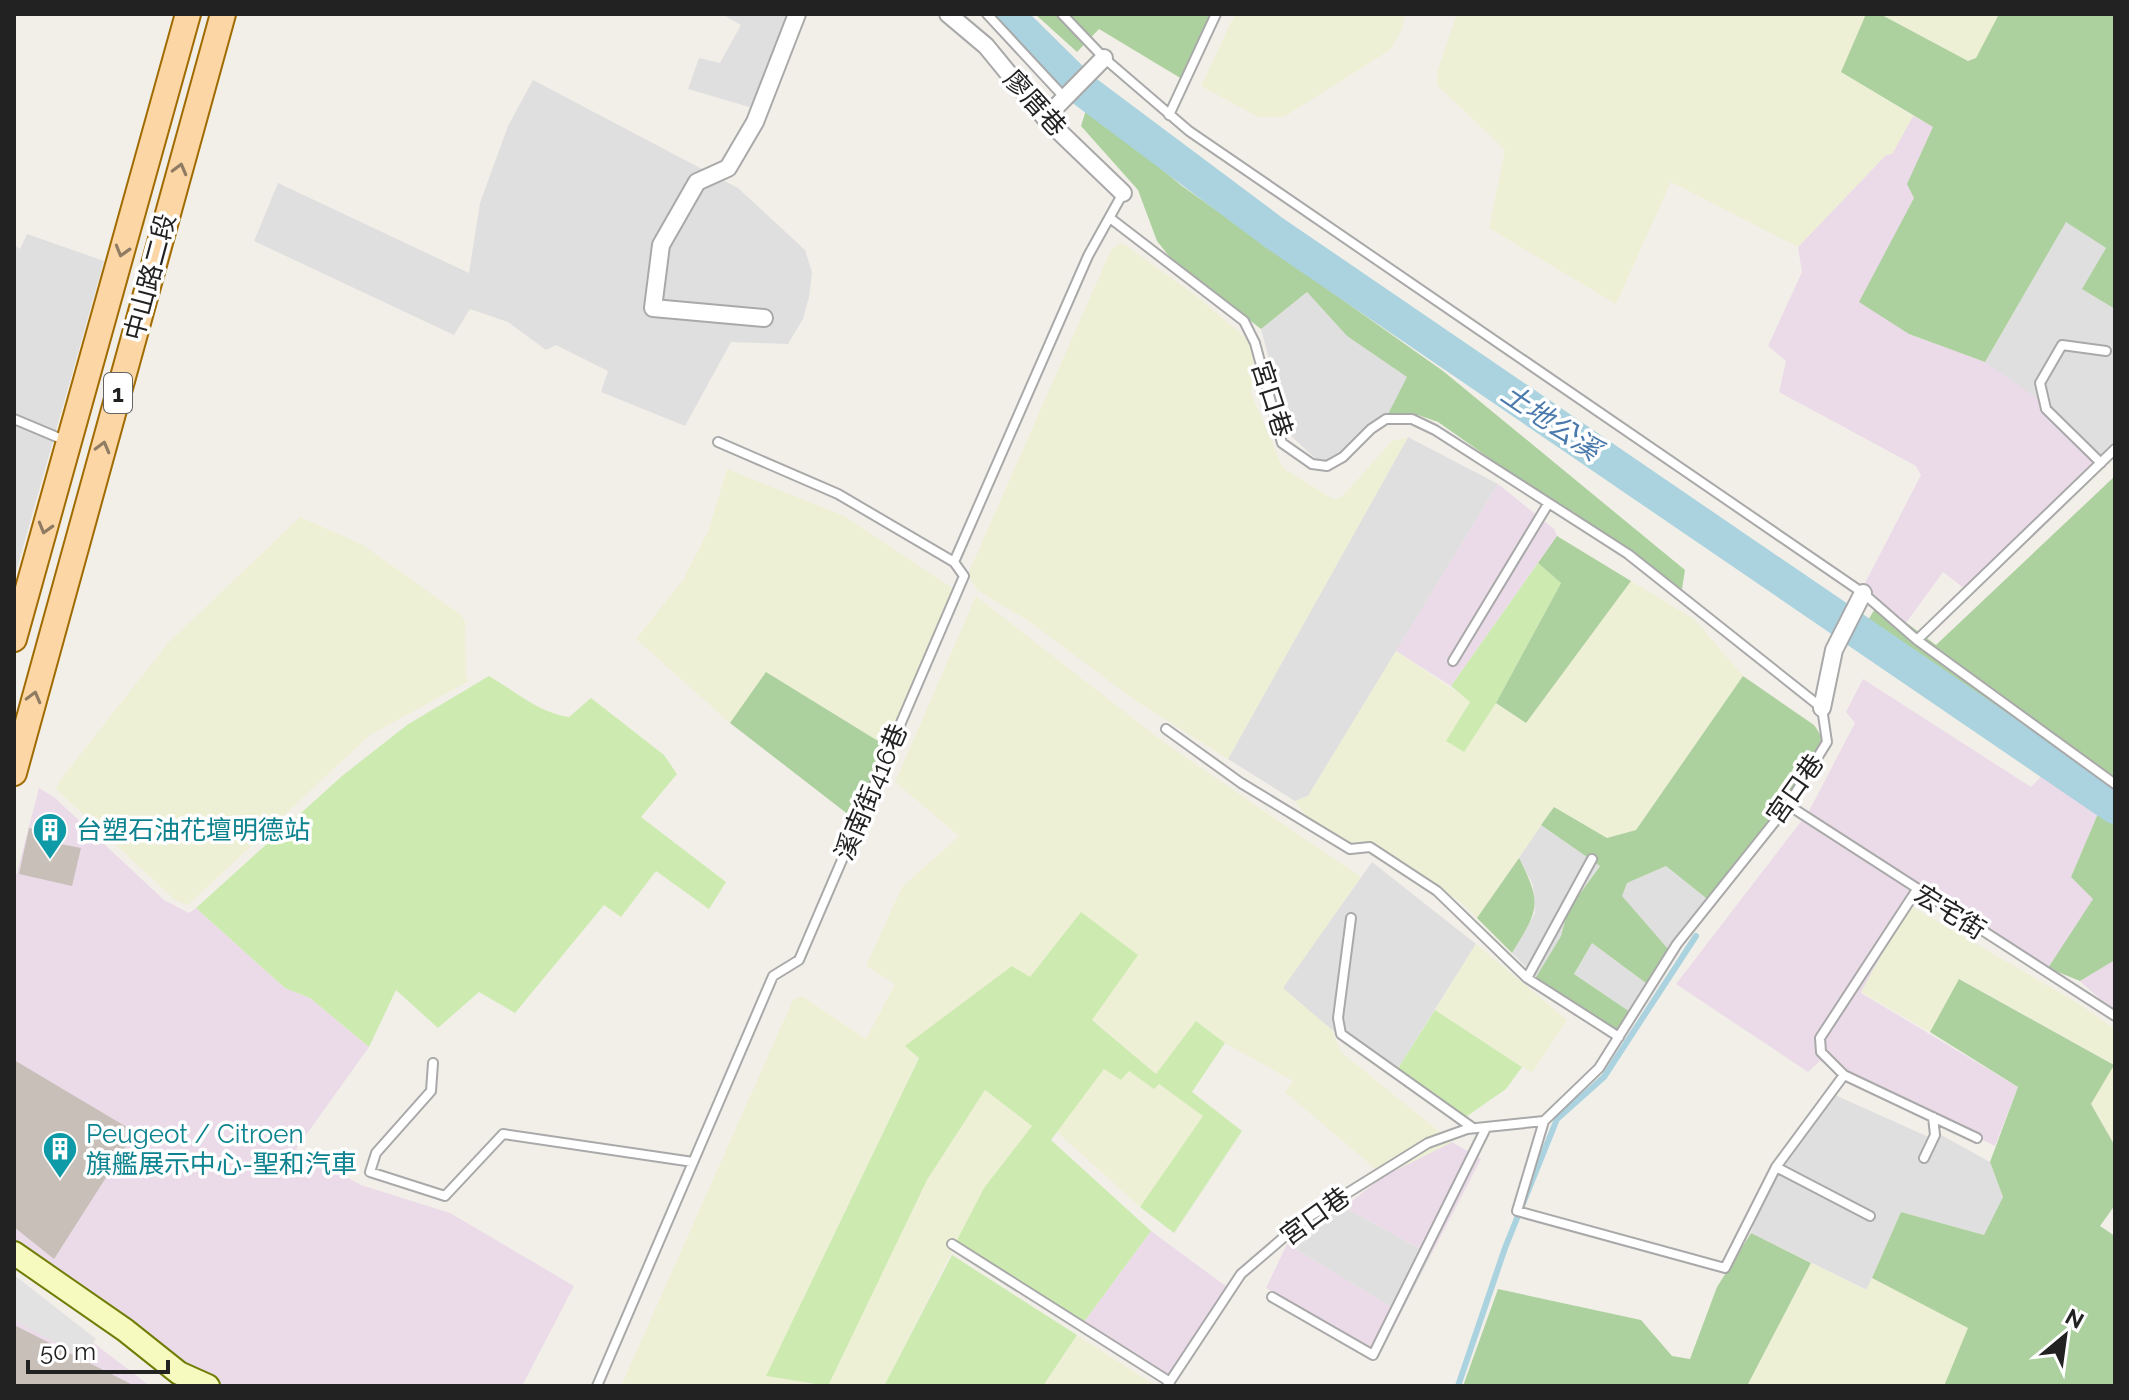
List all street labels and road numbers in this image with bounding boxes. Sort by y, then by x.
street label: 廖厝巷 [998,64,1072,142]
street label: 中山路二段 [119,210,181,344]
street label: 宮口巷 [1246,357,1298,441]
road number: 1 [104,373,132,413]
street label: 溪南街416巷 [829,719,913,865]
street label: 宮口巷 [1760,748,1830,830]
street label: 宏宅街 [1909,879,1991,945]
street label: 宮口巷 [1275,1181,1355,1251]

